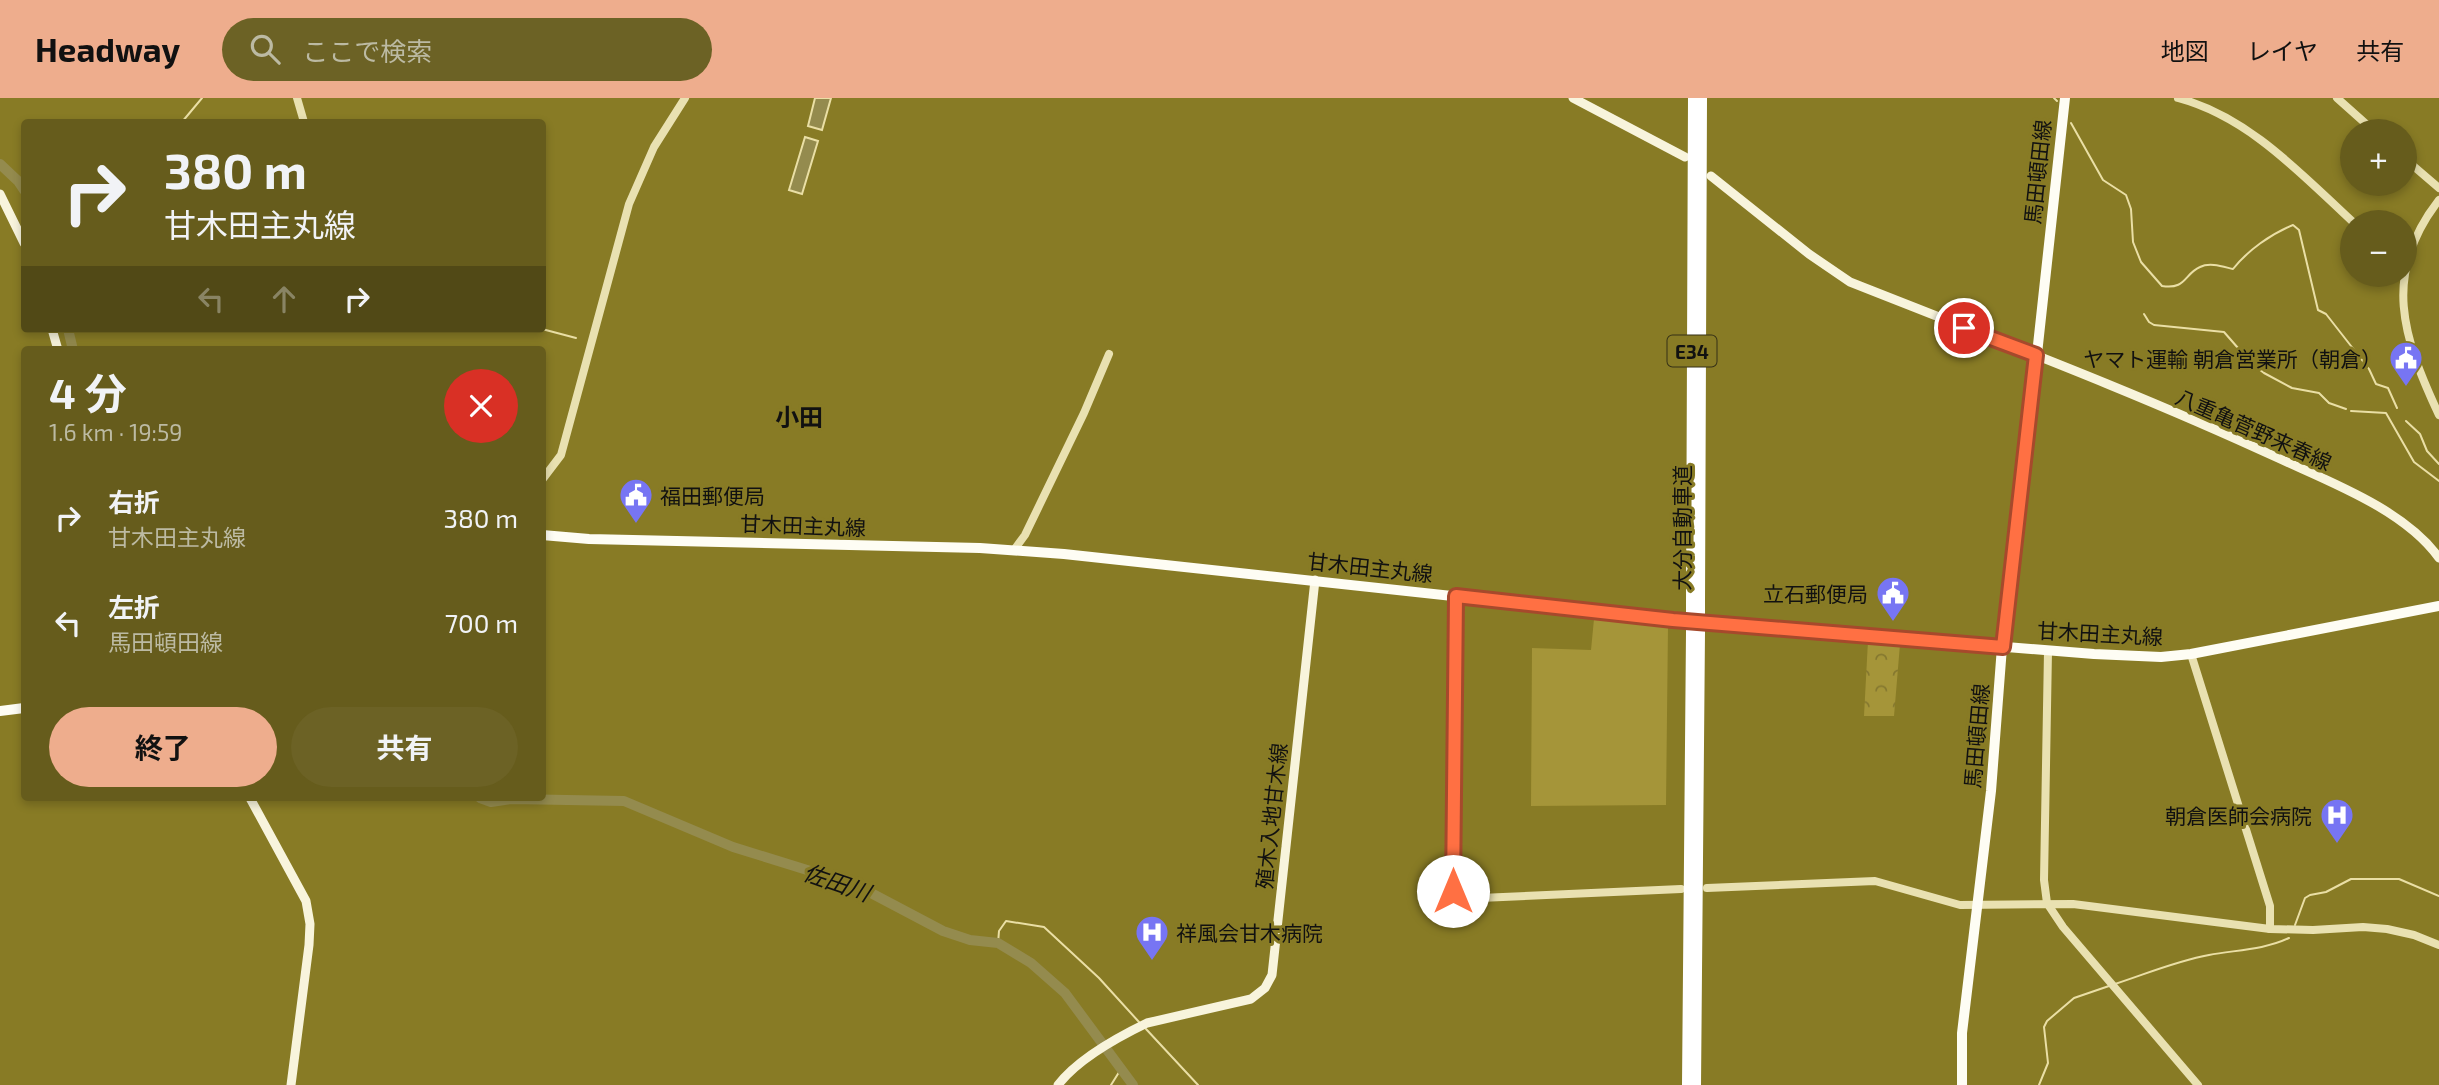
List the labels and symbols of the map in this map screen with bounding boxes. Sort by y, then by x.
street label: 馬田頓田線 [2019,118,2055,226]
pin [1934,298,1994,358]
road number: E34 [1668,336,1716,366]
public building icon: ヤマト運輸 朝倉営業所（朝倉） [2387,339,2425,388]
place label: ヤマト運輸 朝倉営業所（朝倉） [2083,346,2382,371]
street label: 八重亀菅野来春線 [2172,383,2336,475]
district label: 小田 [775,402,823,431]
street label: 大分自動車道 [1669,465,1694,591]
public building icon: 福田郵便局 [617,476,655,525]
place label: 福田郵便局 [660,483,765,508]
street label: 甘木田主丸線 [740,510,866,540]
street label: 甘木田主丸線 [1306,548,1434,586]
public building icon: 立石郵便局 [1874,574,1912,623]
place label: 立石郵便局 [1763,581,1868,606]
street label: 甘木田主丸線 [2036,617,2164,649]
street label: 馬田頓田線 [1959,683,1993,789]
street label: 殖木入地甘木線 [1251,742,1291,890]
hospital icon: 朝倉医師会病院 [2318,796,2356,845]
place label: 朝倉医師会病院 [2165,803,2312,828]
position arrow [1416,854,1490,928]
water label: 佐田川 [800,858,877,907]
hospital icon: 祥風会甘木病院 [1133,913,1171,962]
place label: 祥風会甘木病院 [1176,920,1323,945]

